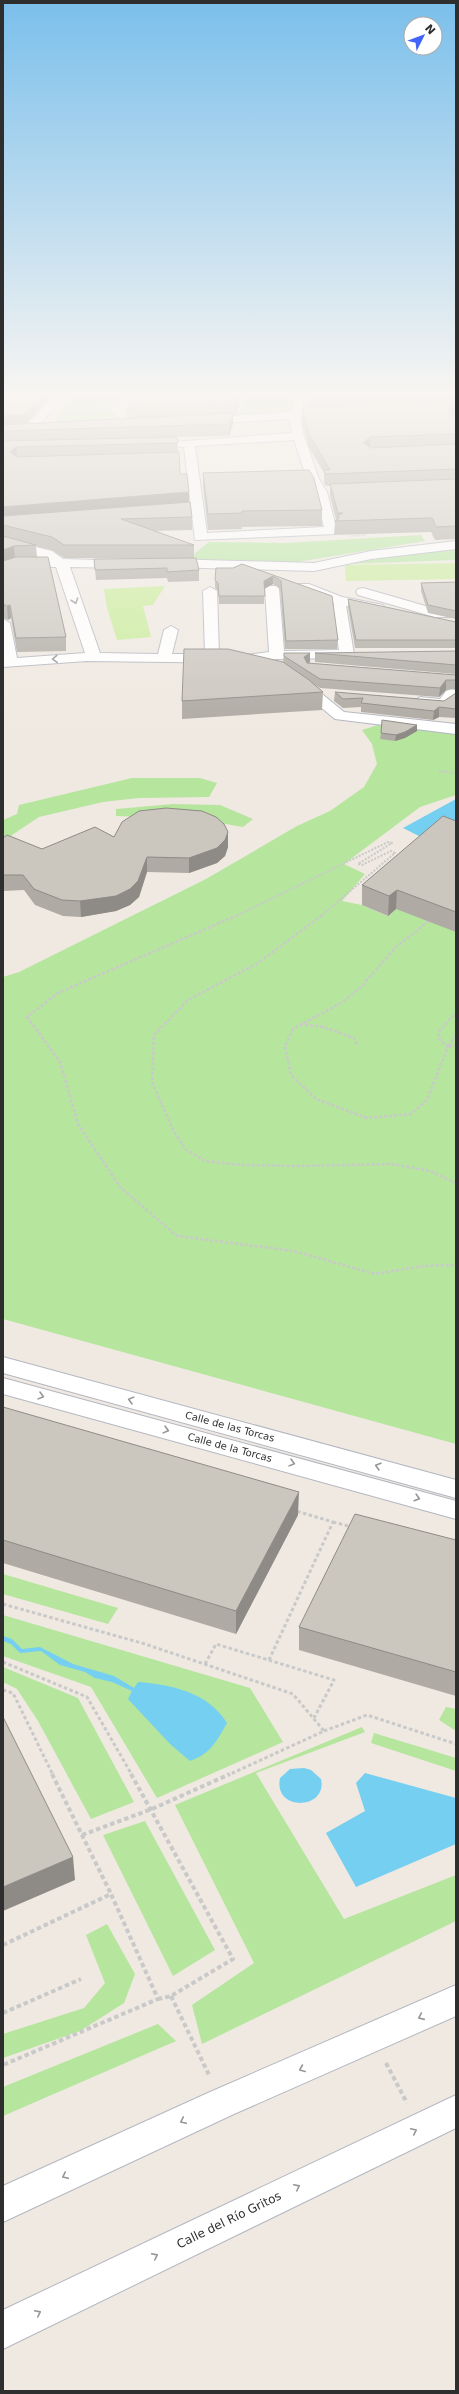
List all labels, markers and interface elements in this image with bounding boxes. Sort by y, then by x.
north arrow [403,16,443,56]
text: N [422,22,438,37]
one-way arrow [71,598,79,605]
one-way arrow [52,654,58,663]
one-way arrow [37,1391,44,1400]
one-way arrow [128,1396,134,1404]
street label: Calle de las Torcas [184,1409,276,1444]
one-way arrow [162,1425,169,1434]
street label: Calle de la Torcas [186,1431,273,1464]
one-way arrow [289,1459,295,1467]
one-way arrow [375,1463,381,1471]
one-way arrow [413,1493,420,1502]
one-way arrow [417,2012,425,2020]
one-way arrow [298,2064,306,2072]
one-way arrow [179,2116,187,2124]
one-way arrow [410,2128,418,2136]
one-way arrow [61,2171,69,2179]
one-way arrow [293,2184,301,2192]
street label: Calle del Río Gritos [174,2189,284,2251]
one-way arrow [151,2253,158,2261]
one-way arrow [34,2310,41,2318]

